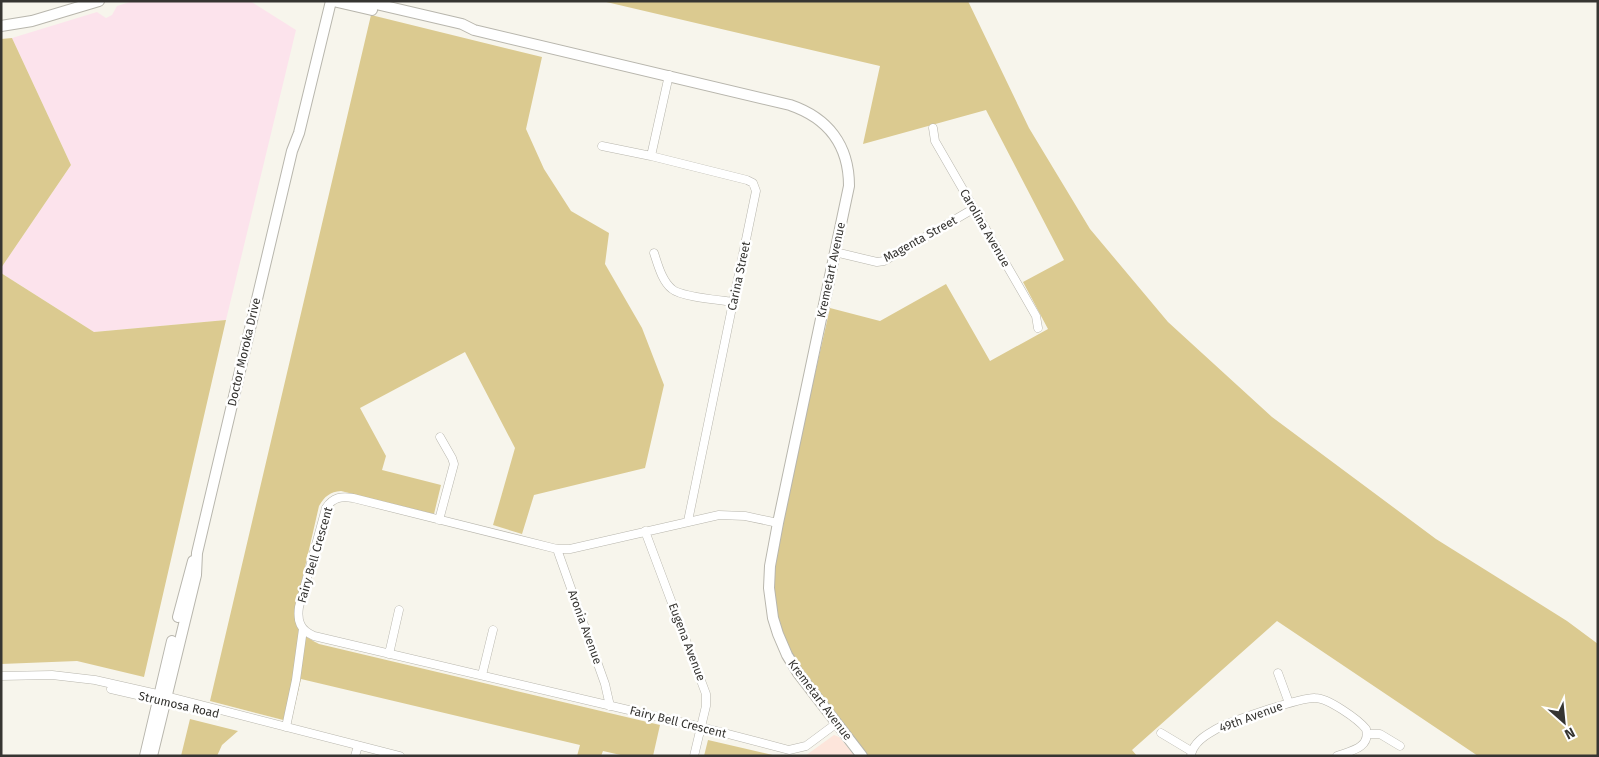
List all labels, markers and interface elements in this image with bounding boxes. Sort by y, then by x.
street label: Carolina Avenue [957,186,1013,270]
street label: Magenta Street [881,213,960,265]
street label: Kremetart Avenue [814,221,848,319]
street label: Carina Street [725,239,753,312]
street label: Doctor Moroka Drive [225,296,263,408]
street label: Fairy Bell Crescent [295,505,336,605]
street label: Aronia Avenue [565,588,605,666]
street label: Eugena Avenue [666,601,708,683]
street label: Kremetart Avenue [785,657,855,743]
street label: Strumosa Road [137,689,221,721]
north arrow [1539,697,1589,747]
street label: 49th Avenue [1217,699,1285,735]
street label: Fairy Bell Crescent [628,703,728,741]
text: N [1562,723,1578,743]

